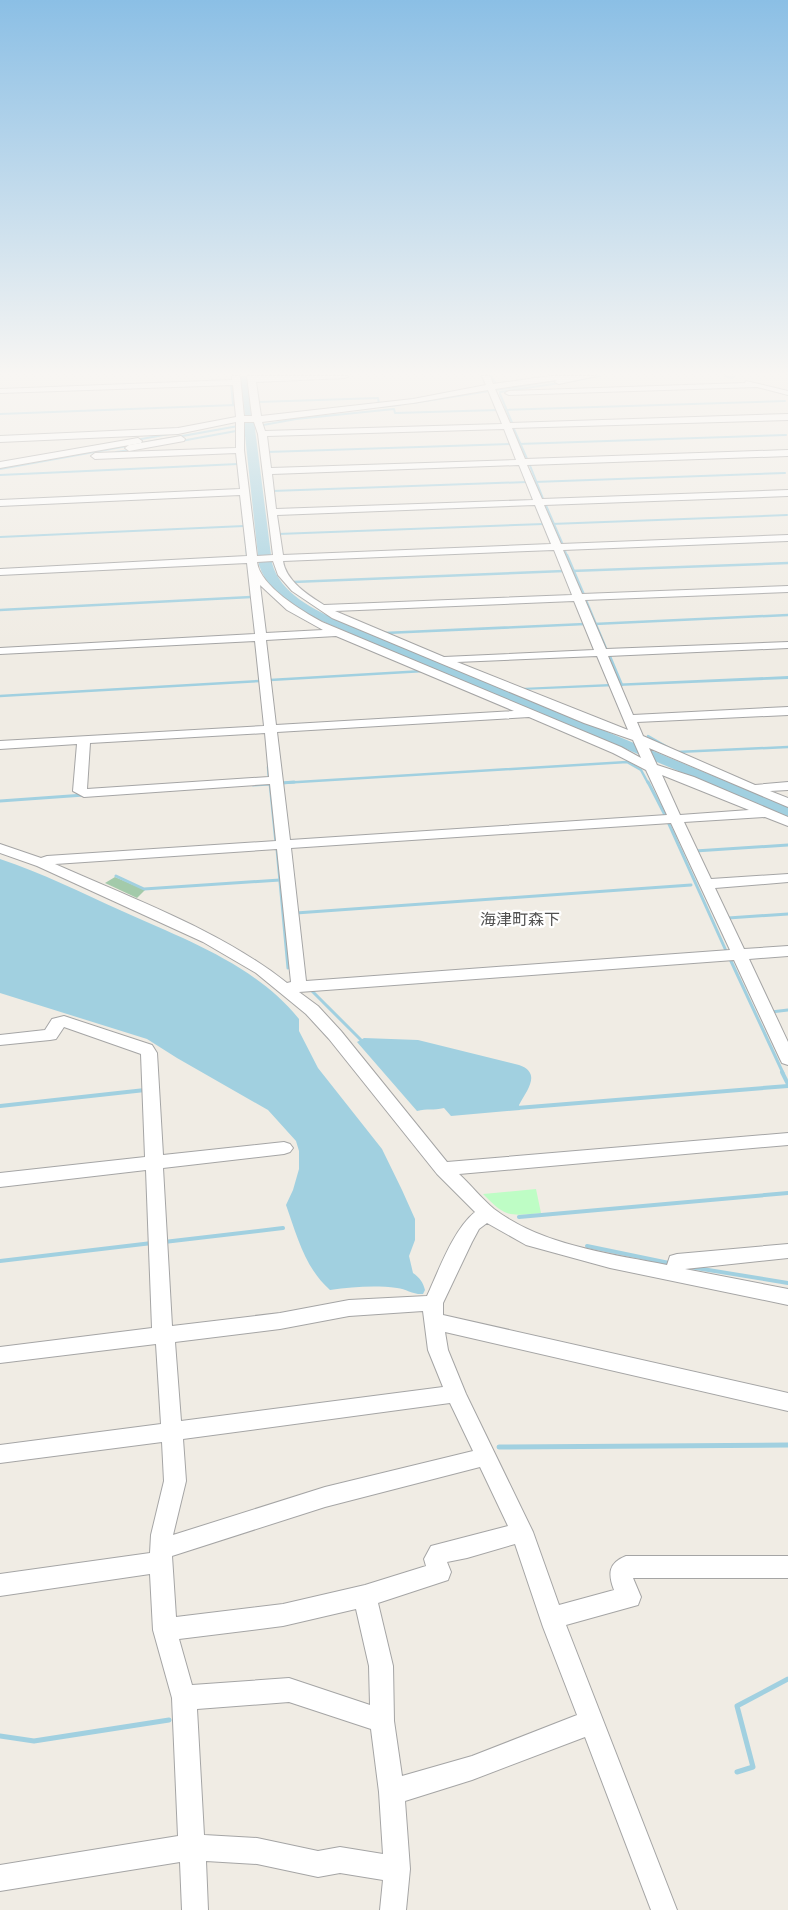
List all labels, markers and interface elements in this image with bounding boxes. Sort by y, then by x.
district label: 海津町森下 [480,910,560,929]

